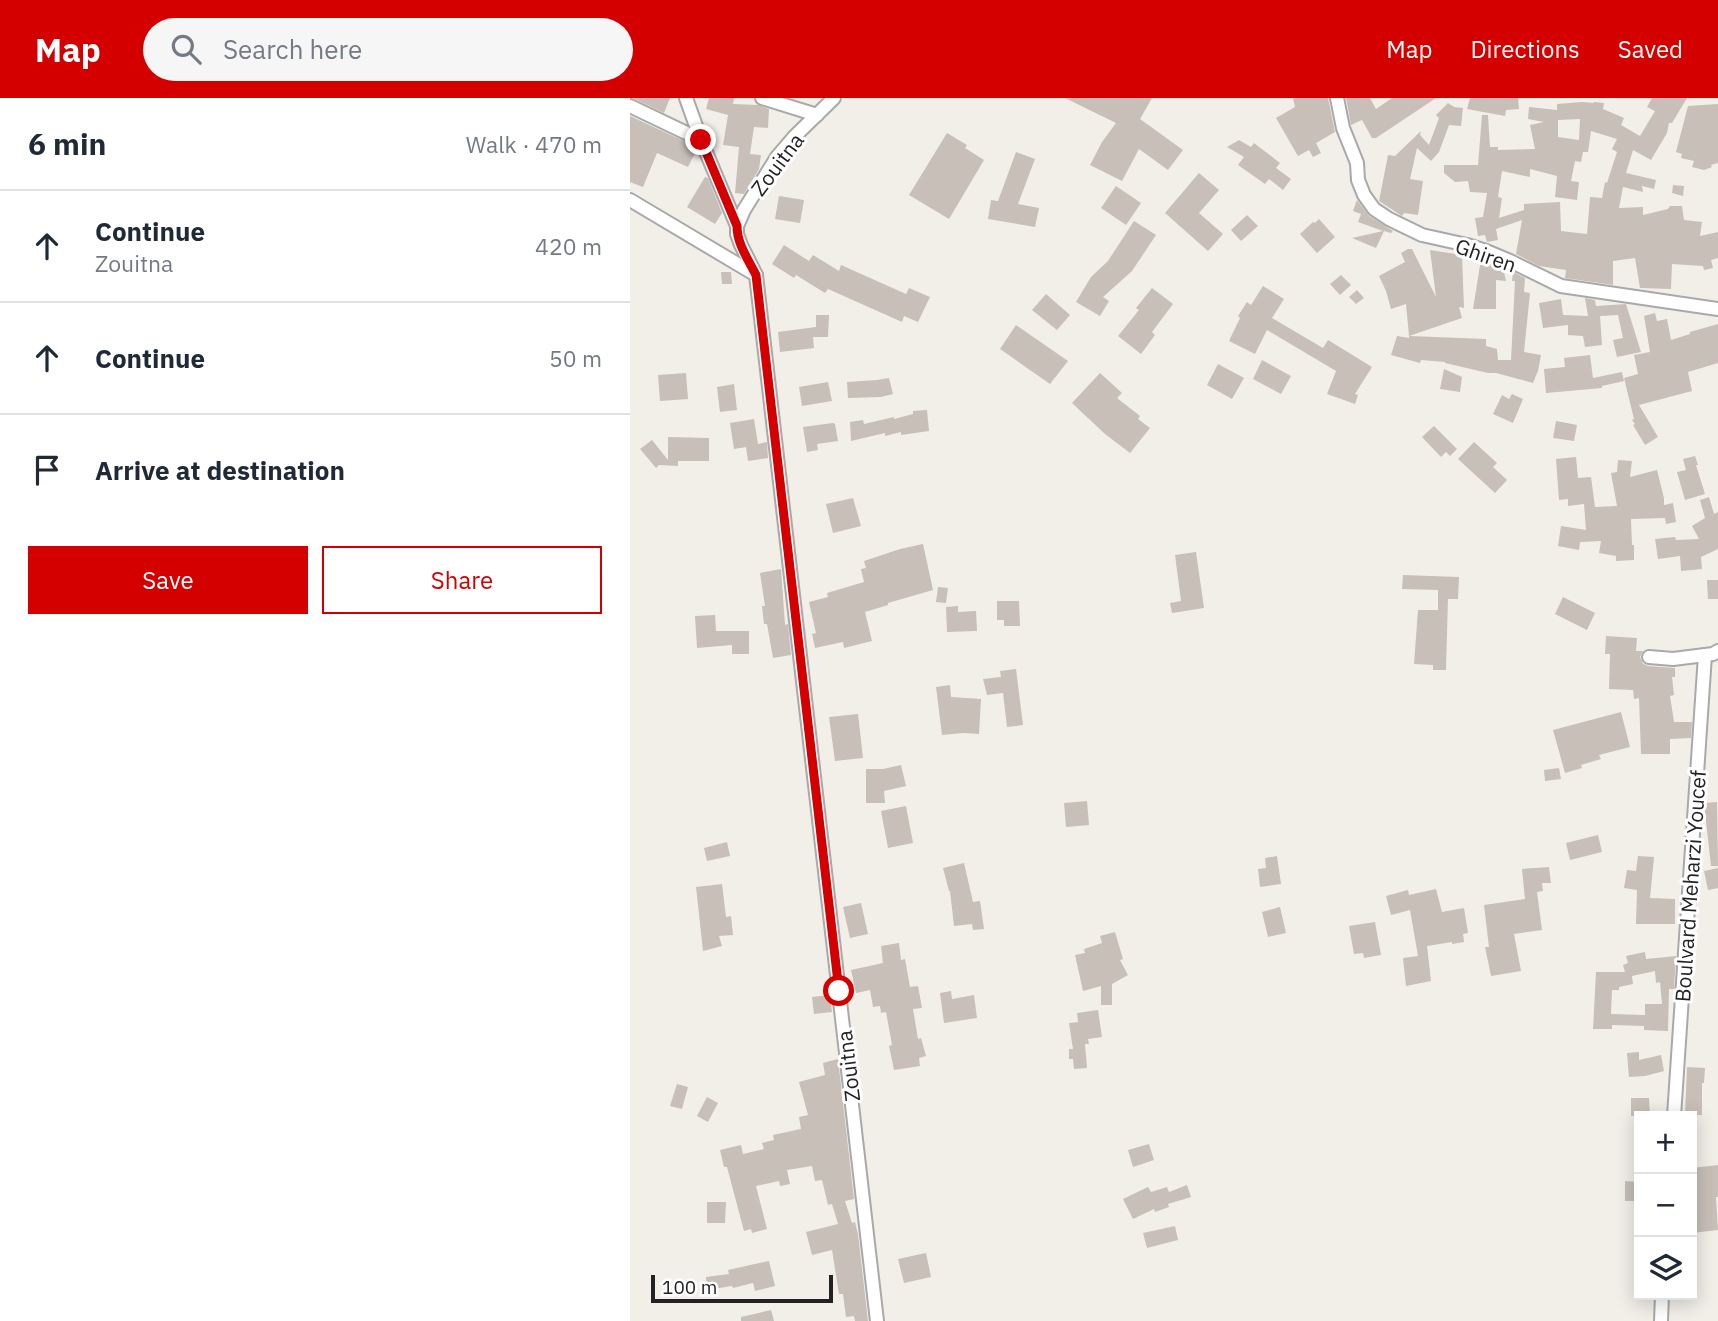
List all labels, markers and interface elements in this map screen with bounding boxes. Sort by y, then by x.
search box [143,18,633,81]
text: Map [35,28,101,71]
icon: search [167,30,205,68]
text: Search here [223,32,362,66]
text: Map [1386,33,1432,65]
text: Directions [1470,33,1580,65]
text: Saved [1618,33,1683,65]
text: 6 min [28,124,106,163]
route end [685,124,716,155]
street label: Zouitna [744,127,810,201]
text: Walk · 470 m [466,129,602,159]
text: Continue [95,214,205,248]
icon: ahead [28,227,66,265]
text: 420 m [535,231,602,261]
street label: Ghiren [1452,232,1520,278]
text: Zouitna [95,248,173,278]
icon: ahead [28,339,66,377]
text: Continue [95,341,205,375]
text: 50 m [549,343,602,373]
icon: arrive [28,451,66,489]
text: Arrive at destination [95,453,345,487]
button: Save [28,546,308,614]
button: Share [322,546,602,614]
street label: Boulvard Meharzi Youcef [1668,769,1712,1003]
route start [823,975,854,1006]
street label: Zouitna [830,1029,866,1103]
map controls [1634,1111,1697,1300]
button: + [1634,1111,1697,1174]
button: − [1634,1174,1697,1237]
button: layers [1634,1237,1697,1300]
scale bar [651,1272,833,1304]
text: 100 m [662,1275,717,1299]

